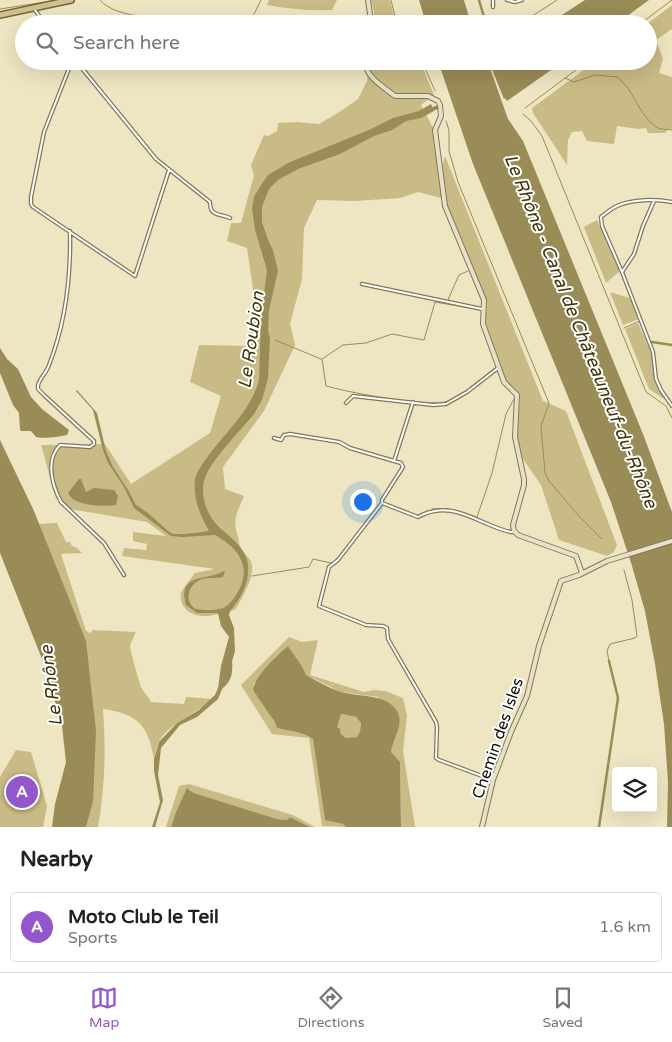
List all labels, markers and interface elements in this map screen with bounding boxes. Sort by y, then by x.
search box [15,15,657,70]
icon: search [33,29,61,57]
text: Search here [73,32,180,54]
water label: Le Rhône - Canal de Châteauneuf-du-Rhône [500,151,663,512]
water label: Le Roubion [233,289,269,390]
your location [350,489,376,515]
water label: Le Rhône [35,644,67,728]
street label: Chemin des Isles [468,675,528,801]
map controls [612,767,657,812]
button: layers [612,767,657,812]
pin: A [6,773,38,811]
text: Nearby [20,847,93,872]
text: Moto Club le Teil [68,906,219,928]
text: A [31,917,43,937]
text: 1.6 km [599,917,651,937]
text: Sports [68,928,117,948]
tab: Map [89,984,119,1031]
tab: Directions [297,984,364,1031]
tab: Saved [542,984,583,1031]

